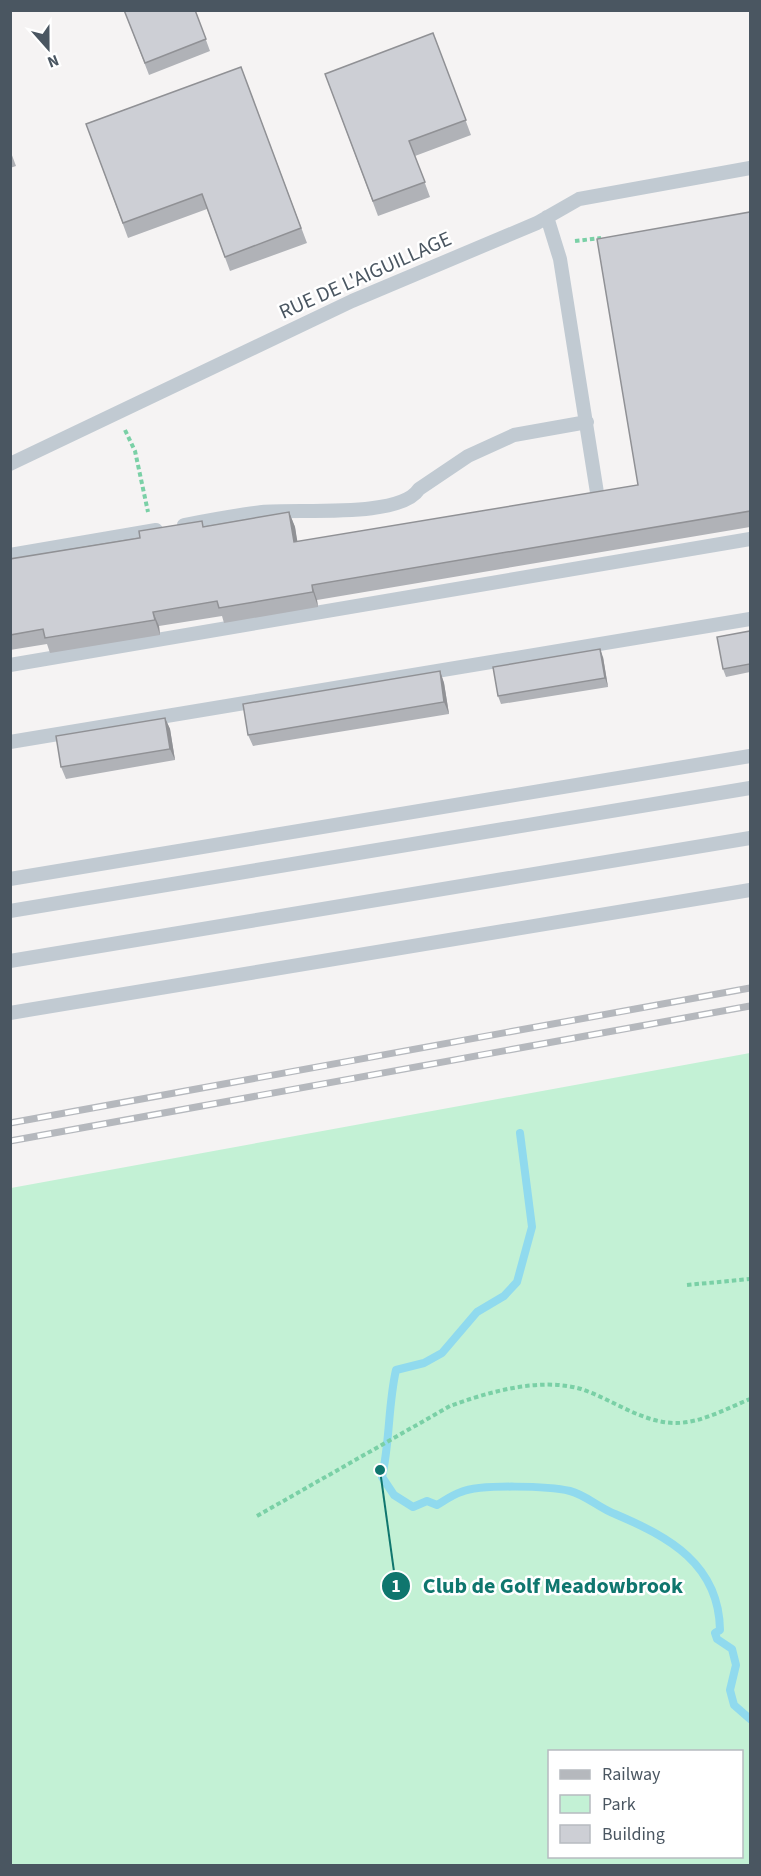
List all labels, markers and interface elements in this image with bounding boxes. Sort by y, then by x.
north arrow [18,18,78,78]
text: N [44,49,62,73]
street label: RUE DE L'AIGUILLAGE [274,223,456,327]
callout: Club de Golf Meadowbrook [381,1566,695,1606]
text: Club de Golf Meadowbrook [423,1570,683,1602]
text: 1 [391,1574,401,1599]
legend [548,1750,743,1858]
text: Railway [602,1762,661,1787]
text: Park [602,1792,636,1817]
text: Building [602,1822,665,1847]

